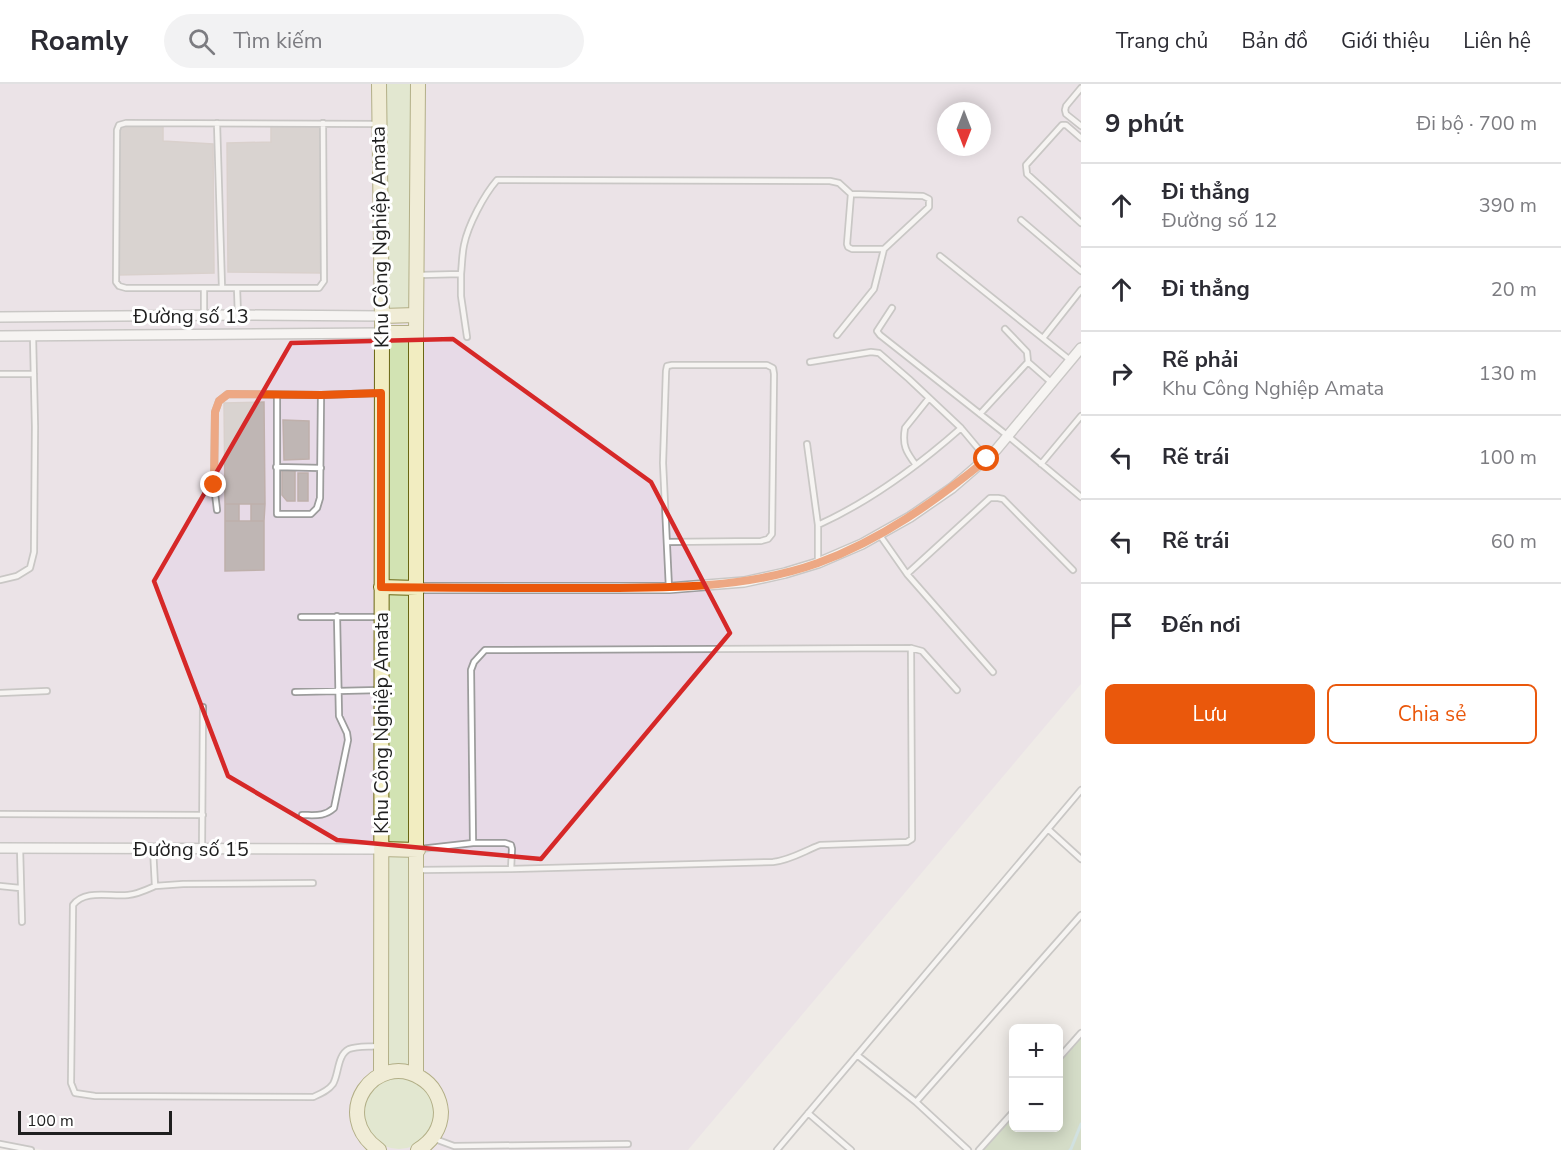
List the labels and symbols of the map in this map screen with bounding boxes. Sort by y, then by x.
north arrow [937,102,991,156]
street label: Khu Công Nghiệp Amata [365,126,395,348]
street label: Đường số 13 [132,303,249,330]
route start [973,445,999,471]
route end [200,471,226,497]
street label: Khu Công Nghiệp Amata [368,612,395,834]
street label: Đường số 15 [132,836,249,863]
scale bar [18,1108,172,1136]

